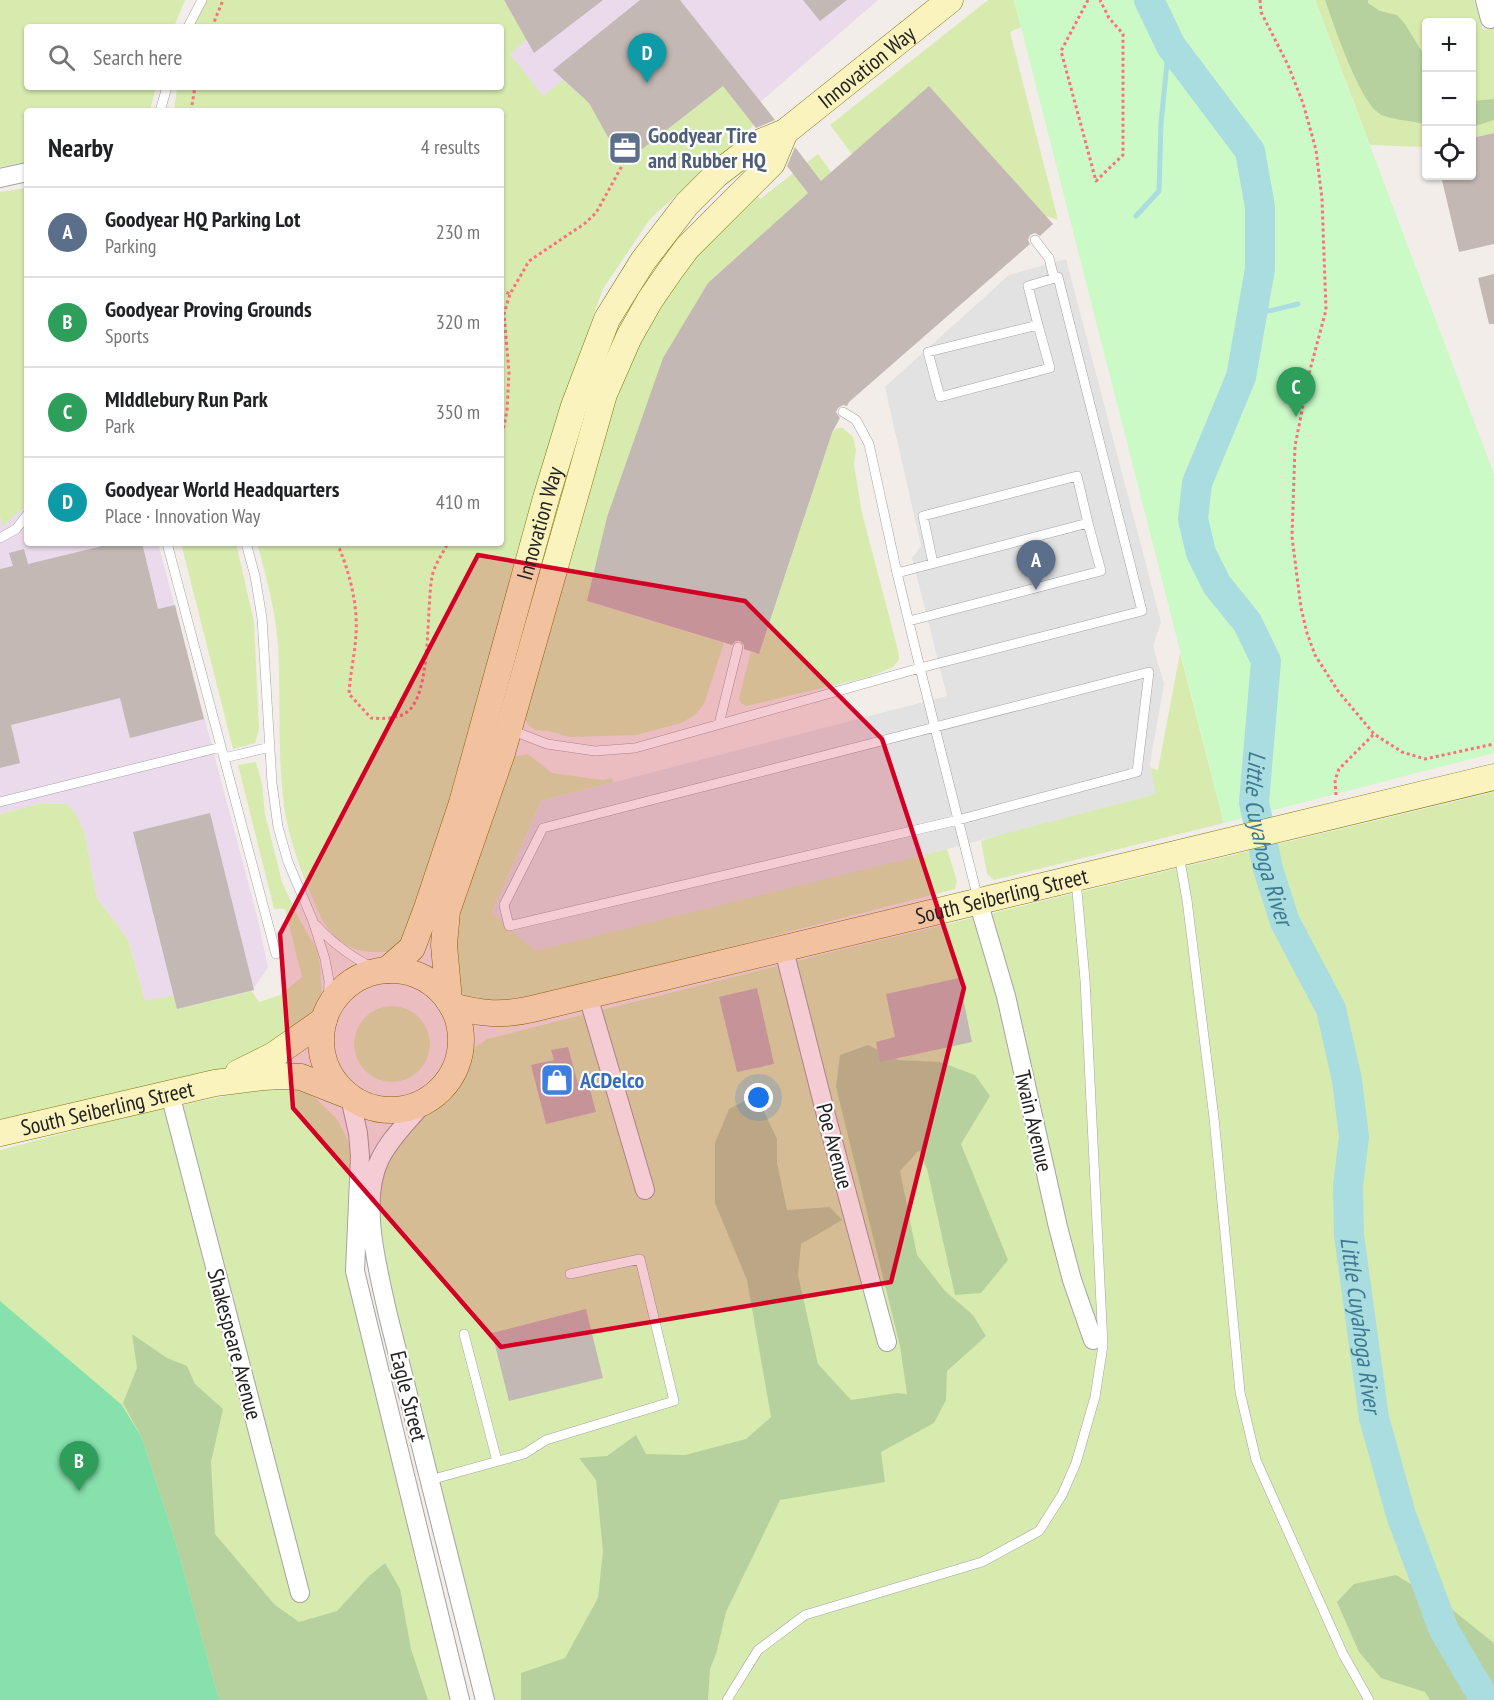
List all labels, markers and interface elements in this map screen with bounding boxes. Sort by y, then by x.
map controls [1422,18,1476,180]
button: + [1422,18,1476,72]
street label: Innovation Way [812,19,921,114]
search box [24,24,504,90]
pin: D [628,34,666,83]
icon: search [45,41,78,74]
text: Search here [93,43,182,71]
button: − [1422,72,1476,126]
place label: Goodyear Tire and Rubber HQ [648,121,767,174]
button: locate [1422,126,1476,180]
office icon: Goodyear Tire and Rubber HQ [607,130,643,166]
text: Nearby [48,131,113,164]
text: 4 results [421,134,480,160]
text: Goodyear HQ Parking Lot [105,205,300,233]
text: A [62,219,73,245]
text: 230 m [436,219,480,245]
text: Parking [105,233,156,259]
text: Goodyear Proving Grounds [105,295,312,323]
text: B [63,309,72,335]
text: 320 m [436,309,480,335]
text: Sports [105,323,149,349]
pin: C [1276,368,1316,417]
text: MIddlebury Run Park [105,385,268,413]
text: C [63,399,72,425]
text: 350 m [436,399,480,425]
text: Park [105,413,135,439]
street label: Innovation Way [510,462,569,583]
text: Goodyear World Headquarters [105,475,339,503]
text: D [62,489,73,515]
text: 410 m [436,489,480,515]
text: Place · Innovation Way [105,503,260,529]
pin: A [1016,540,1056,590]
water label: Little Cuyahoga River [1238,750,1302,932]
street label: South Seiberling Street [913,861,1090,930]
shop icon: ACDelco [539,1062,575,1098]
place label: ACDelco [579,1066,644,1094]
street label: Twain Avenue [1009,1067,1059,1175]
street label: South Seiberling Street [18,1074,196,1142]
your location [744,1083,773,1112]
street label: Poe Avenue [810,1100,860,1192]
water label: Little Cuyahoga River [1334,1235,1389,1418]
street label: Shakespeare Avenue [201,1266,269,1422]
street label: Eagle Street [384,1348,434,1444]
pin: B [60,1442,98,1491]

